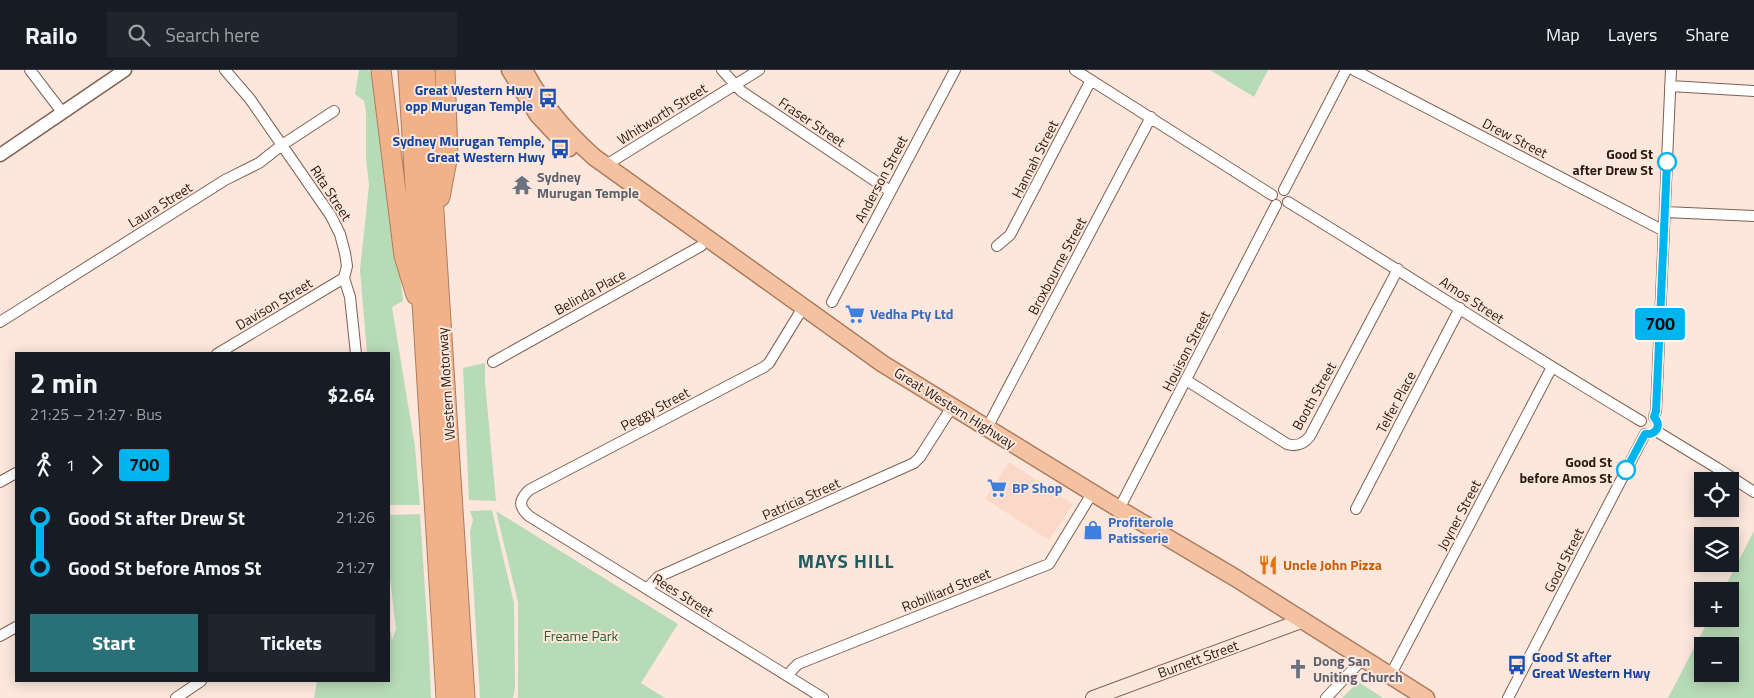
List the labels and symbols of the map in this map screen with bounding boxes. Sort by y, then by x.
street label: Whitworth Street [613,78,711,150]
place label: Great Western Hwy opp Murugan Temple [405,79,533,116]
bus stop icon: Great Western Hwy opp Murugan Temple [537,87,559,109]
street label: Fraser Street [775,91,850,152]
street label: Drew Street [1479,112,1552,163]
street label: Hannah Street [1006,116,1063,202]
place label: Sydney Murugan Temple, Great Western Hwy [392,130,545,167]
street label: Anderson Street [849,131,912,226]
bus stop icon: Sydney Murugan Temple, Great Western Hwy [549,138,571,160]
place label: Good St after Drew St [1573,143,1653,180]
marker: Good St after Drew St [1657,152,1677,172]
street label: Rita Street [306,161,357,225]
place label: Sydney Murugan Temple [537,166,639,203]
temple icon: Sydney Murugan Temple [511,174,533,196]
street label: Laura Street [124,177,196,233]
street label: Broxbourne Street [1022,213,1091,318]
street label: Belinda Place [550,263,629,320]
street label: Amos Street [1436,271,1509,328]
street label: Davison Street [231,272,316,335]
supermarket icon: Vedha Pty Ltd [844,303,866,325]
place label: Vedha Pty Ltd [870,303,954,324]
street label: Houison Street [1156,307,1215,395]
line badge: 700 [1631,308,1689,340]
street label: Western Motorway [431,326,460,441]
street label: Booth Street [1286,358,1341,434]
street label: Great Western Highway [890,362,1020,454]
street label: Telfer Place [1370,367,1421,437]
street label: Peggy Street [616,381,693,436]
place label: Good St before Amos St [1519,451,1612,488]
marker: Good St before Amos St [1616,460,1636,480]
street label: Patricia Street [758,472,843,525]
street label: Joyner Street [1431,476,1486,554]
supermarket icon: BP Shop [986,477,1008,499]
place label: BP Shop [1012,477,1063,498]
place label: Profiterole Patisserie [1108,511,1173,548]
shop icon: Profiterole Patisserie [1082,519,1104,541]
street label: Good Street [1538,524,1589,596]
district label: MAYS HILL [798,546,894,575]
restaurant icon: Uncle John Pizza [1257,554,1279,576]
place label: Uncle John Pizza [1283,554,1382,575]
street label: Robilliard Street [898,562,993,617]
street label: Rees Street [649,568,718,622]
park label: Freame Park [544,625,619,646]
street label: Burnett Street [1155,634,1241,683]
place label: Good St after Great Western Hwy [1532,646,1650,683]
place label: Dong San Uniting Church [1313,650,1403,687]
bus stop icon: Good St after Great Western Hwy [1506,654,1528,676]
church icon: Dong San Uniting Church [1287,658,1309,680]

